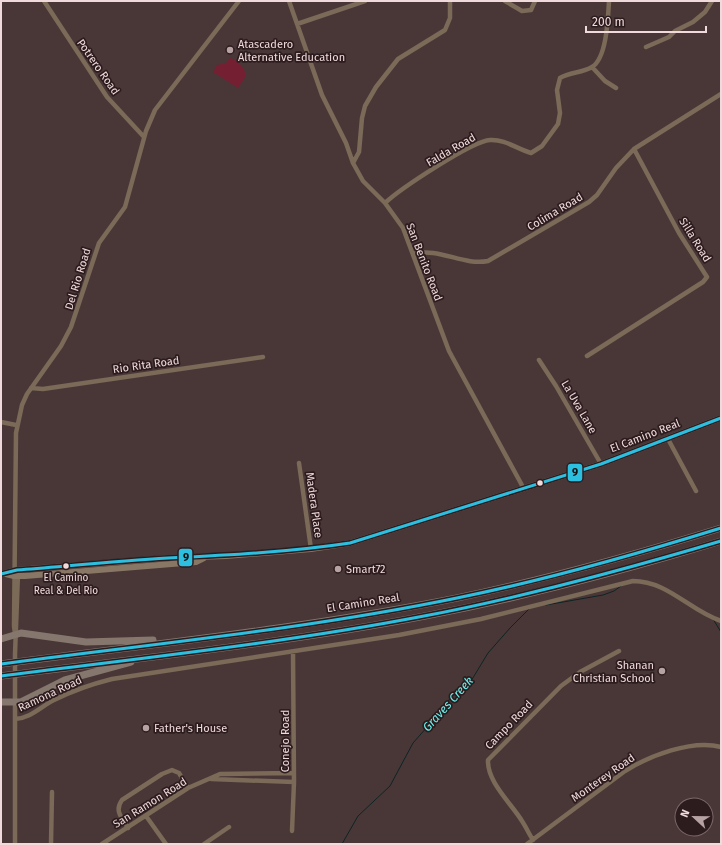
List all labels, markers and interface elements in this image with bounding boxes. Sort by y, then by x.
scale bar [586,8,706,34]
text: 200 m [592,15,625,29]
street label: Potrero Road [74,37,122,97]
place label: Atascadero Alternative Education [238,38,345,64]
marker: Atascadero Alternative Education [225,45,235,55]
street label: Falda Road [424,131,478,169]
street label: Colima Road [525,190,585,234]
street label: Silla Road [676,215,714,265]
street label: San Benito Road [403,221,445,303]
street label: Del Rio Road [62,247,94,311]
street label: Rio Rita Road [112,354,180,376]
street label: La Uva Lane [558,378,600,436]
street label: El Camino Real [608,417,682,455]
line badge: 9 [567,463,583,482]
text: 9 [572,466,578,479]
street label: Madera Place [303,471,325,539]
unlabelled marker [535,478,545,488]
line badge: 9 [178,548,193,567]
text: 9 [183,551,189,564]
marker: El Camino Real & Del Rio [61,561,71,571]
place label: Smart72 [346,563,386,576]
marker: Smart72 [333,564,343,574]
place label: El Camino Real & Del Rio [34,572,98,597]
street label: El Camino Real [326,591,400,615]
place label: Shanan Christian School [573,659,654,685]
marker: Shanan Christian School [657,666,667,676]
water label: Graves Creek [420,673,476,734]
street label: Ramona Road [16,674,84,714]
street label: Campo Road [483,698,535,752]
street label: Conejo Road [279,710,292,772]
place label: Father's House [154,722,227,735]
marker: Father's House [141,723,151,733]
street label: Monterey Road [569,751,637,805]
street label: San Ramon Road [111,775,189,831]
north arrow [674,797,714,837]
text: N [678,808,693,819]

